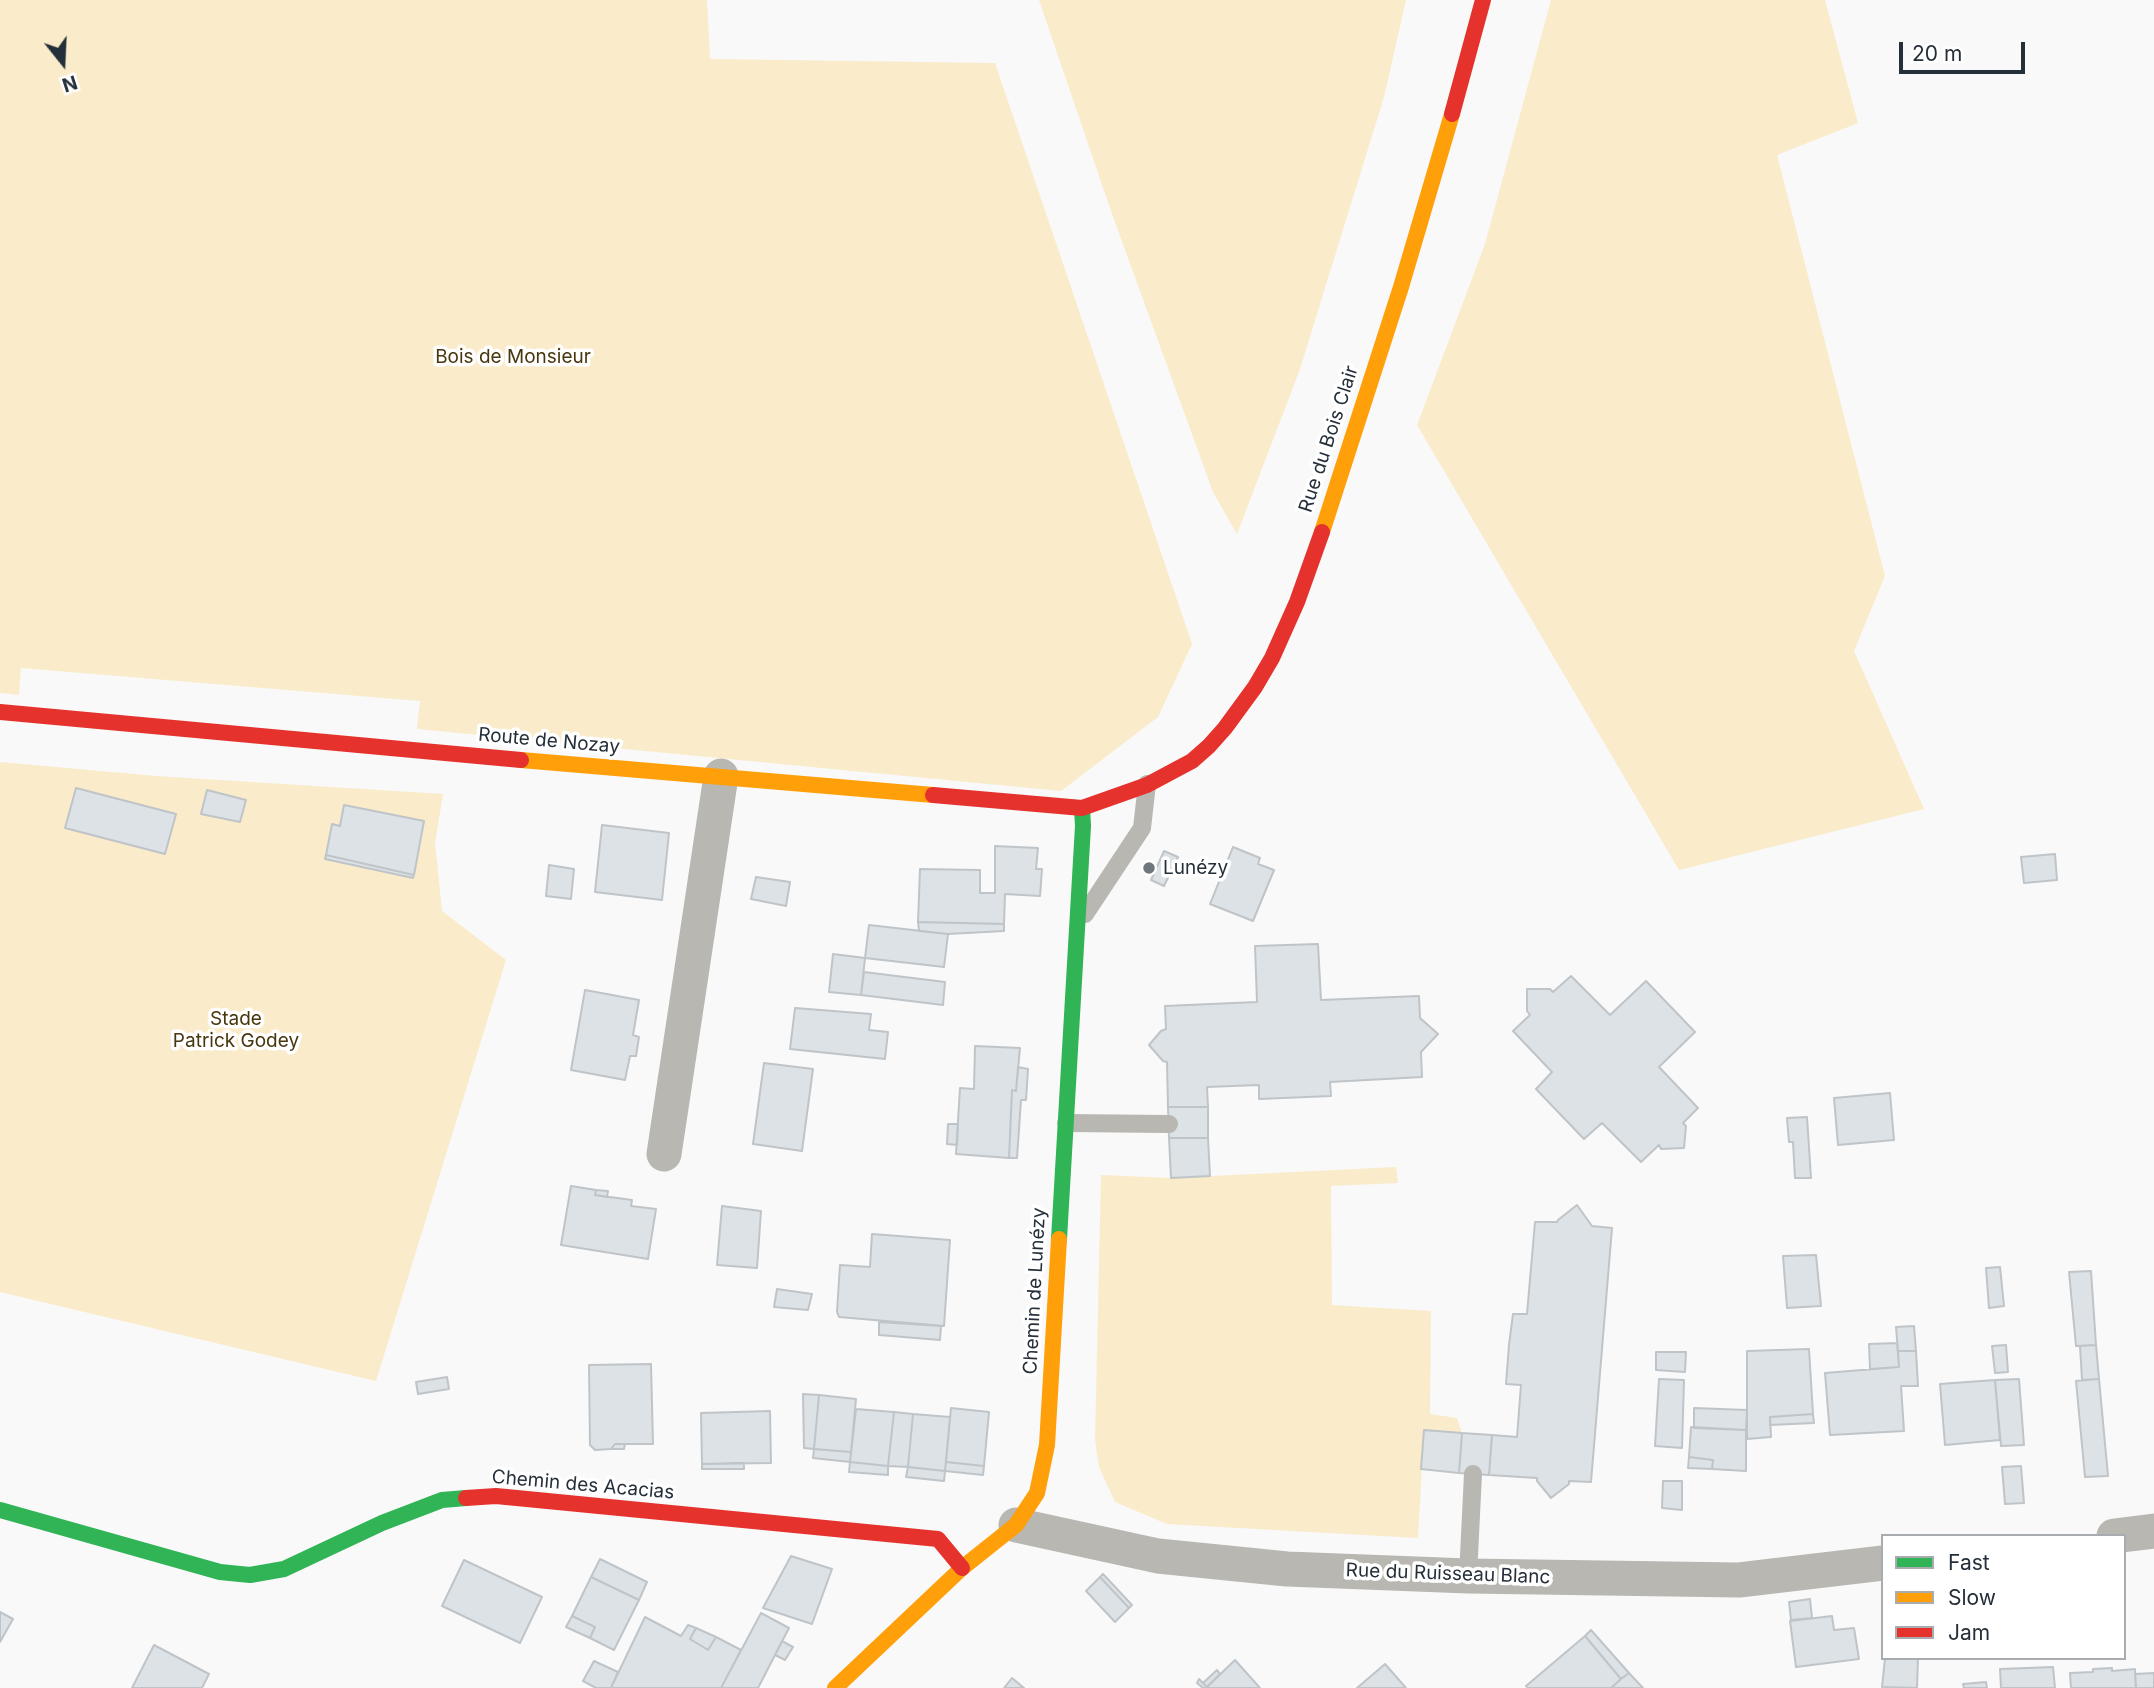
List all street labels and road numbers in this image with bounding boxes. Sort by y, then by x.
street label: Rue du Bois Clair [1295,363,1363,515]
street label: Route de Nozay [477,723,621,759]
street label: Chemin de Lunézy [1019,1207,1051,1375]
street label: Chemin des Acacias [491,1466,675,1504]
street label: Rue du Ruisseau Blanc [1345,1559,1551,1589]

